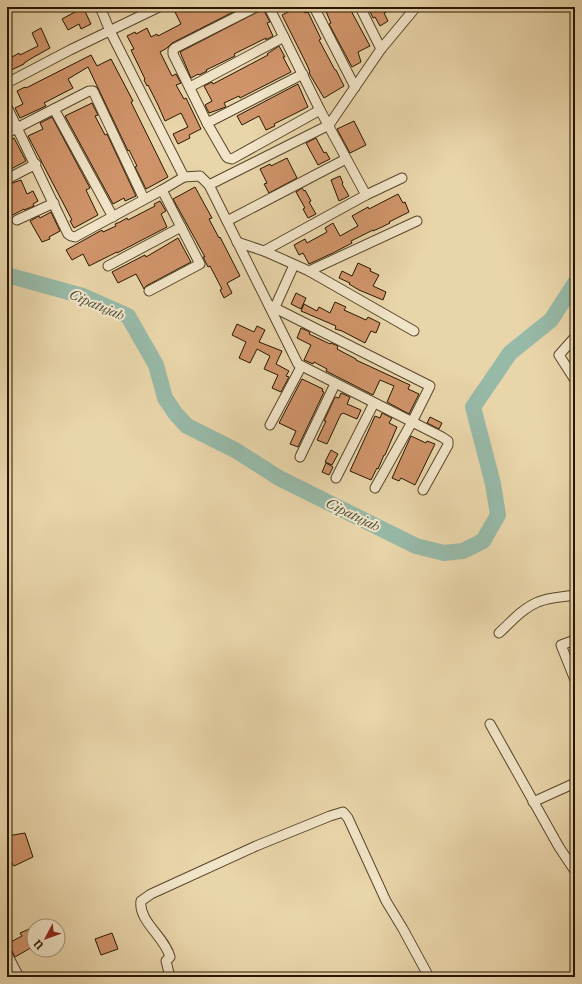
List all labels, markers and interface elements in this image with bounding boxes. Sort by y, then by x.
water label: Cipatujah [67,286,127,324]
water label: Cipatujah [323,495,383,535]
north arrow [26,918,66,958]
text: U [31,936,47,952]

